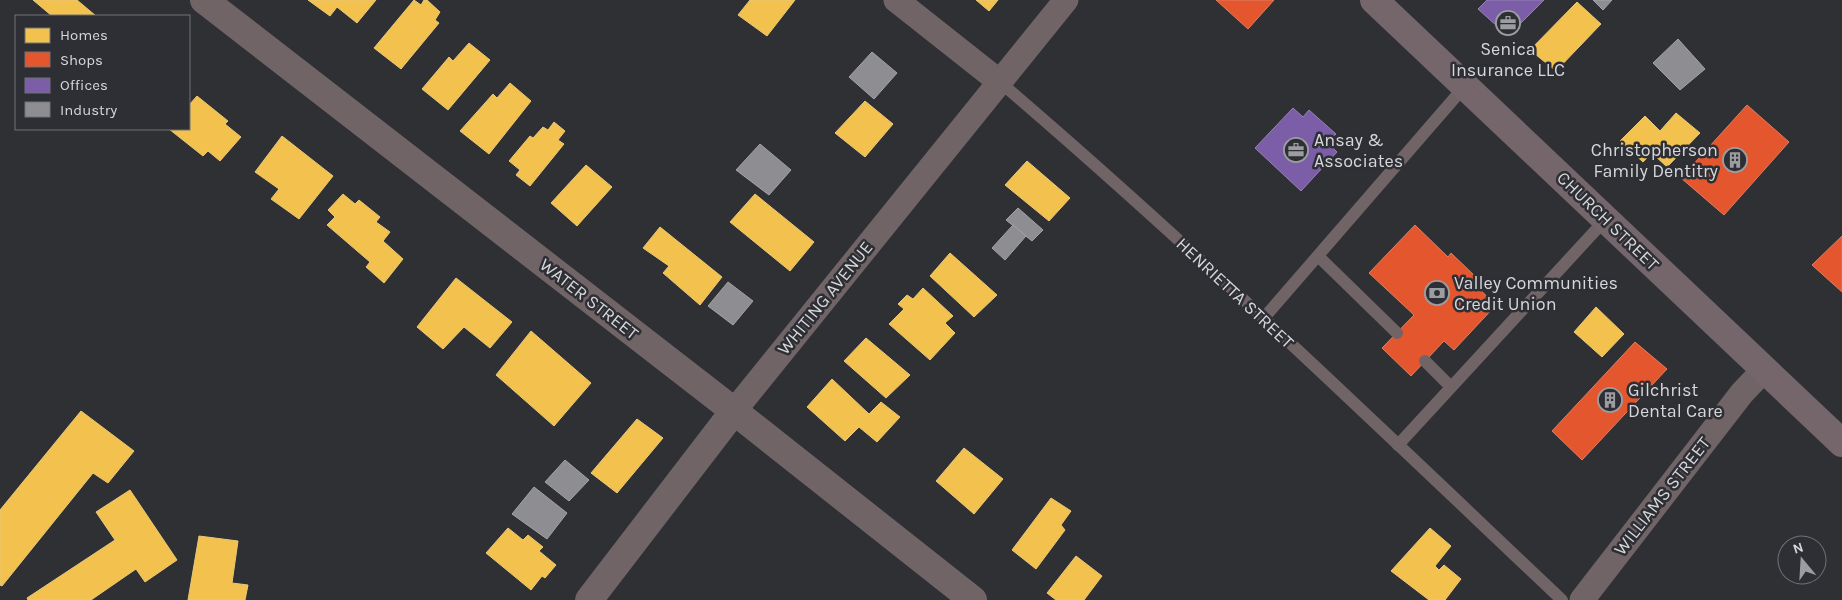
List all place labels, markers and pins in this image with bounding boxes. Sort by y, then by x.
office icon: Senica Insurance LLC [1495,10,1521,36]
place label: Senica Insurance LLC [1451,38,1565,81]
place label: Ansay & Associates [1314,129,1403,172]
office icon: Ansay & Associates [1283,137,1309,163]
place label: Christopherson Family Dentitry [1591,139,1719,182]
building icon: Christopherson Family Dentitry [1722,147,1748,173]
place label: Valley Communities Credit Union [1454,272,1618,315]
bank icon: Valley Communities Credit Union [1424,280,1450,306]
place label: Gilchrist Dental Care [1628,379,1723,422]
building icon: Gilchrist Dental Care [1597,387,1623,413]

